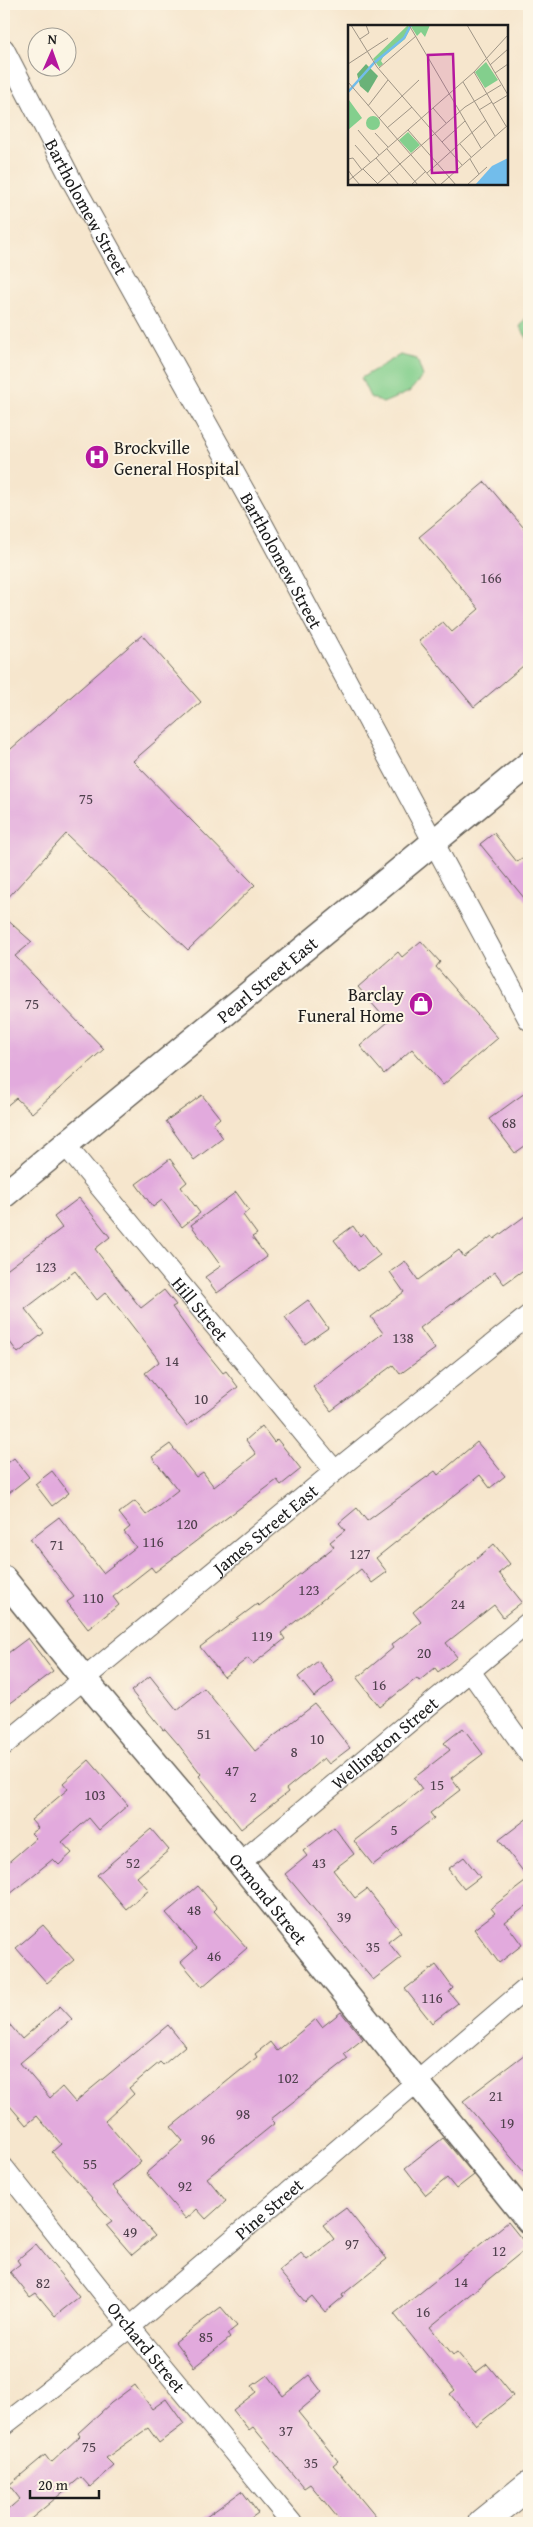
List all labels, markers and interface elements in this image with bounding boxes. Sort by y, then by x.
inset map [348,25,508,185]
north arrow [28,28,78,78]
text: N [47,29,58,49]
street label: Bartholomew Street [39,134,135,280]
place label: Brockville General Hospital [114,434,239,482]
hospital icon: Brockville General Hospital [84,444,110,470]
street label: Bartholomew Street [234,487,330,634]
house number: 166 [480,567,502,588]
house number: 75 [79,788,93,809]
street label: Pearl Street East [210,929,324,1029]
place label: Barclay Funeral Home [298,981,404,1029]
shop icon: Barclay Funeral Home [408,991,434,1017]
house number: 75 [25,993,39,1014]
house number: 68 [502,1112,516,1133]
house number: 123 [35,1256,57,1277]
street label: Hill Street [166,1270,236,1347]
house number: 138 [392,1327,414,1348]
house number: 14 [165,1350,179,1371]
house number: 10 [194,1388,208,1409]
street label: James Street East [205,1477,324,1582]
house number: 120 [176,1513,198,1534]
house number: 116 [142,1531,164,1552]
house number: 71 [50,1534,64,1555]
house number: 127 [349,1543,371,1564]
house number: 123 [298,1579,320,1600]
house number: 110 [82,1587,104,1608]
house number: 24 [451,1593,465,1614]
house number: 119 [251,1625,273,1646]
house number: 20 [417,1642,431,1663]
house number: 16 [372,1674,386,1695]
street label: Wellington Street [325,1689,444,1795]
house number: 51 [197,1723,211,1744]
house number: 10 [310,1728,324,1749]
house number: 8 [290,1741,298,1762]
house number: 47 [225,1760,239,1781]
house number: 15 [430,1774,444,1795]
house number: 103 [84,1784,106,1805]
house number: 2 [249,1786,257,1807]
house number: 5 [390,1819,398,1840]
street label: Ormond Street [223,1847,315,1951]
house number: 52 [126,1852,140,1873]
house number: 43 [312,1852,326,1873]
house number: 48 [187,1899,201,1920]
house number: 39 [337,1906,351,1927]
house number: 35 [366,1936,380,1957]
house number: 46 [207,1945,221,1966]
house number: 116 [421,1987,443,2008]
house number: 102 [277,2067,299,2088]
house number: 21 [489,2085,503,2106]
house number: 98 [236,2103,250,2124]
house number: 19 [500,2112,514,2133]
house number: 96 [201,2128,215,2149]
house number: 55 [83,2153,97,2174]
street label: Pine Street [228,2171,309,2246]
house number: 92 [178,2175,192,2196]
house number: 49 [123,2221,137,2242]
house number: 97 [345,2233,359,2254]
house number: 12 [492,2240,506,2261]
house number: 14 [454,2271,468,2292]
house number: 82 [36,2272,50,2293]
street label: Orchard Street [101,2296,193,2399]
house number: 16 [416,2301,430,2322]
house number: 85 [199,2326,213,2347]
house number: 37 [279,2420,293,2441]
house number: 75 [82,2436,96,2457]
house number: 35 [304,2452,318,2473]
scale bar [30,2467,99,2499]
text: 20 m [38,2474,69,2495]

